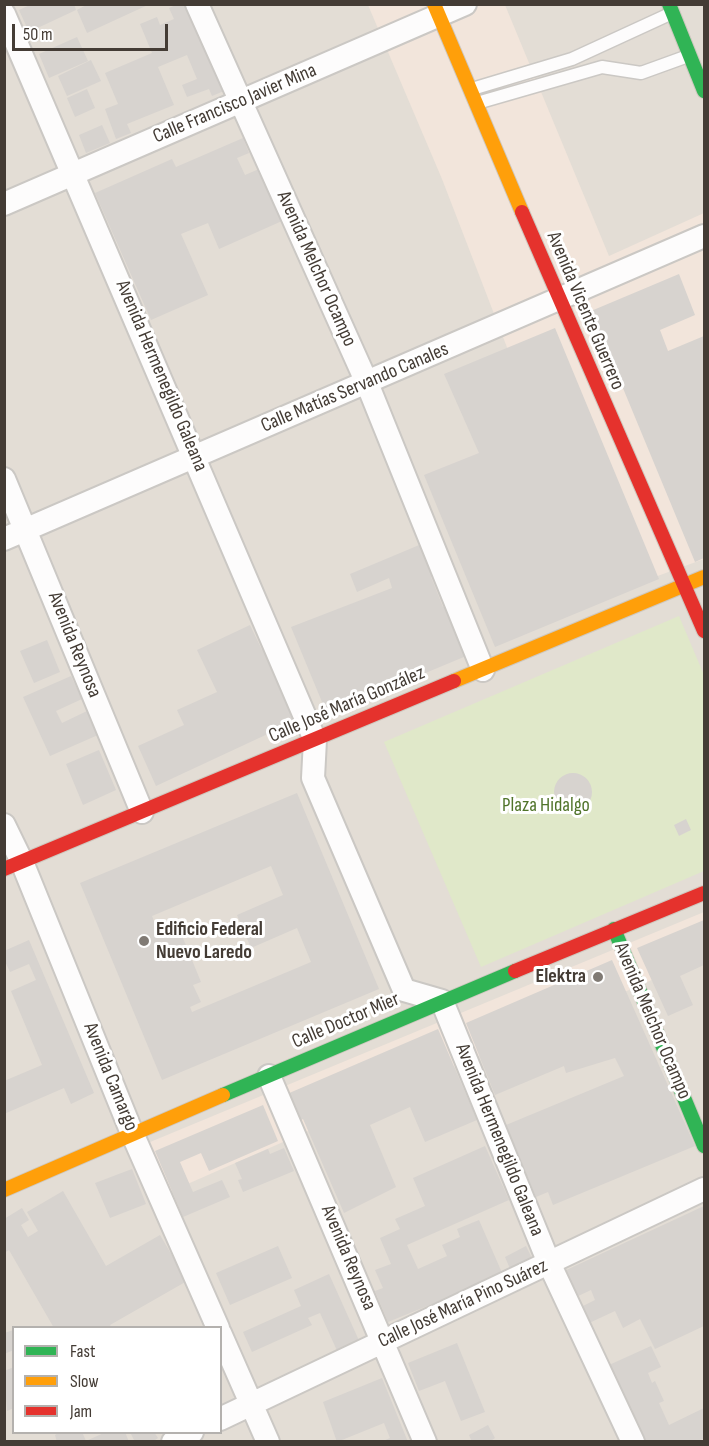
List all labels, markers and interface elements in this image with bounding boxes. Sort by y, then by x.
scale bar [15,12,171,50]
text: 50 m [23,24,53,45]
street label: Calle Francisco Javier Mina [150,59,320,149]
street label: Avenida Melchor Ocampo [271,188,361,350]
street label: Avenida Vicente Guerrero [541,228,629,394]
street label: Avenida Hermenegildo Galeana [110,277,212,475]
street label: Calle Matías Servando Canales [258,338,452,438]
street label: Avenida Reynosa [42,589,106,701]
street label: Calle José María González [265,661,429,749]
park label: Plaza Hidalgo [502,794,590,818]
place label: Edificio Federal Nuevo Laredo [156,918,263,965]
marker: Edificio Federal Nuevo Laredo [137,934,151,948]
street label: Avenida Melchor Ocampo [608,939,696,1103]
place label: Elektra [536,965,586,989]
marker: Elektra [591,970,605,984]
street label: Calle Doctor Mier [289,988,403,1054]
street label: Avenida Camargo [77,1019,143,1135]
street label: Avenida Hermenegildo Galeana [449,1040,549,1240]
street label: Avenida Reynosa [315,1202,381,1314]
street label: Calle José María Pino Suárez [375,1254,551,1354]
legend [12,1326,222,1434]
text: Fast [70,1341,95,1362]
text: Slow [70,1371,99,1392]
text: Jam [70,1401,92,1422]

